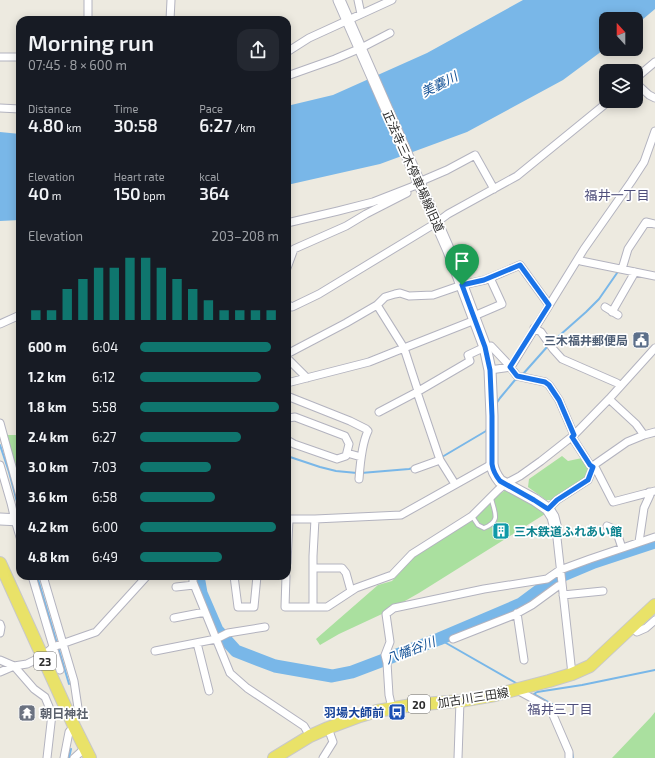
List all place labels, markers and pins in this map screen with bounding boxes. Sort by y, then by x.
pin [445,244,479,285]
public building icon: 三木福井郵便局 [631,330,651,350]
place label: 三木福井郵便局 [544,333,628,347]
building icon: 三木鉄道ふれあい館 [491,521,511,541]
place label: 三木鉄道ふれあい館 [514,524,622,538]
bus stop icon: 羽場大師前 [387,702,407,722]
temple icon: 朝日神社 [17,703,37,723]
place label: 羽場大師前 [324,705,384,719]
place label: 朝日神社 [40,706,88,720]

